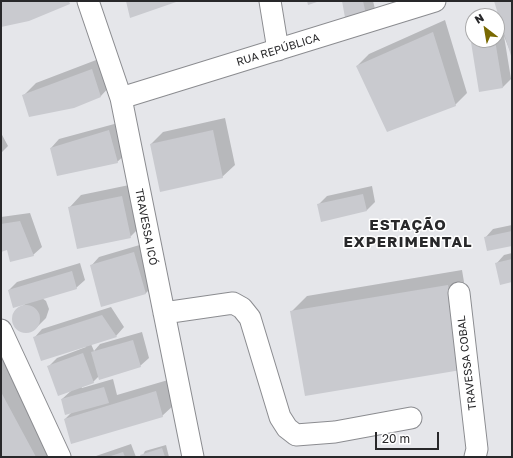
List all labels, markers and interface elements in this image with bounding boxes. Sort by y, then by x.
north arrow [465,8,505,48]
text: N [472,10,486,26]
street label: RUA REPÚBLICA [235,31,321,69]
street label: TRAVESSA ICÓ [132,187,160,267]
district label: ESTAÇÃO EXPERIMENTAL [343,216,473,251]
street label: TRAVESSA COBAL [455,315,479,411]
scale bar [377,424,441,450]
text: 20 m [382,431,410,446]

